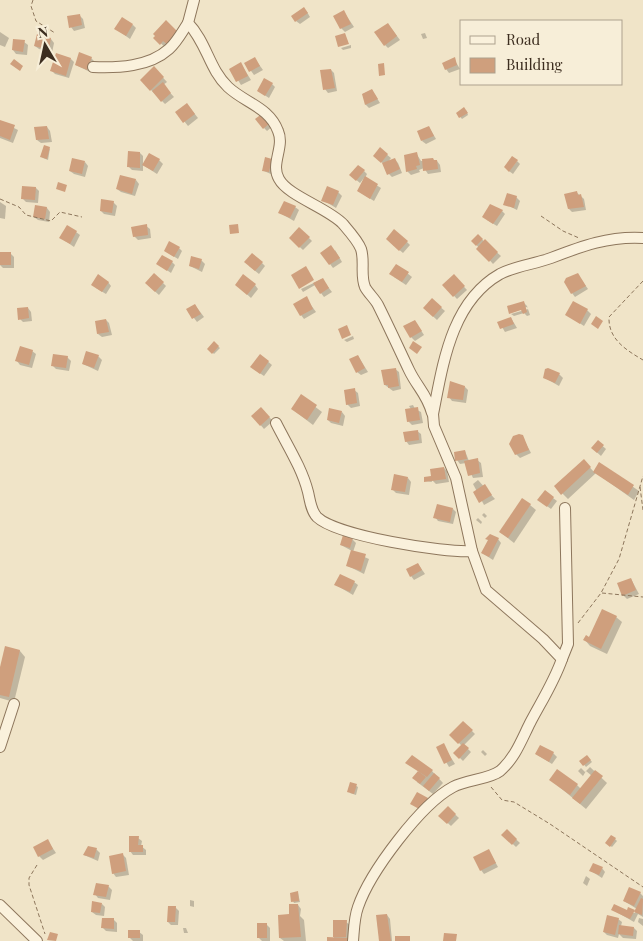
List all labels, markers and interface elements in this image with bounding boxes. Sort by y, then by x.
north arrow [20,20,70,70]
legend [460,20,623,85]
text: N [36,21,49,42]
text: Road [506,29,540,49]
text: Building [506,54,563,74]

